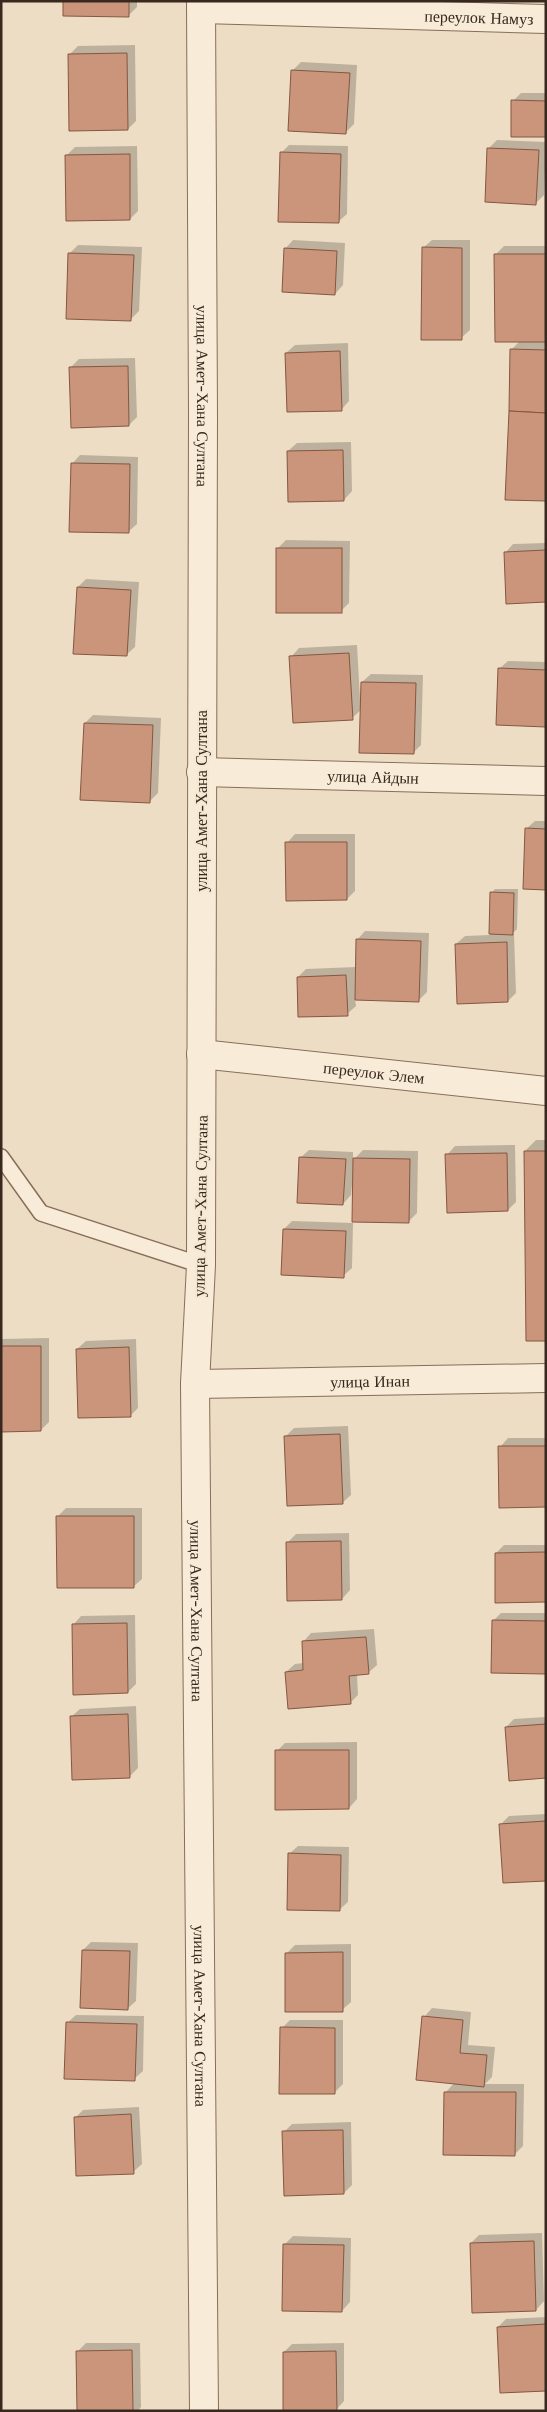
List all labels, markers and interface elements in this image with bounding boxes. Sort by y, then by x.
street label: переулок Намуз [424,5,534,29]
street label: улица Амет-Хана Султана [192,305,213,487]
street label: улица Амет-Хана Султана [191,710,211,892]
street label: улица Айдын [327,765,419,788]
street label: переулок Элем [322,1057,426,1088]
street label: улица Амет-Хана Султана [188,1115,212,1297]
street label: улица Инан [330,1370,411,1392]
street label: улица Амет-Хана Султана [186,1520,208,1702]
street label: улица Амет-Хана Султана [190,1925,211,2107]

